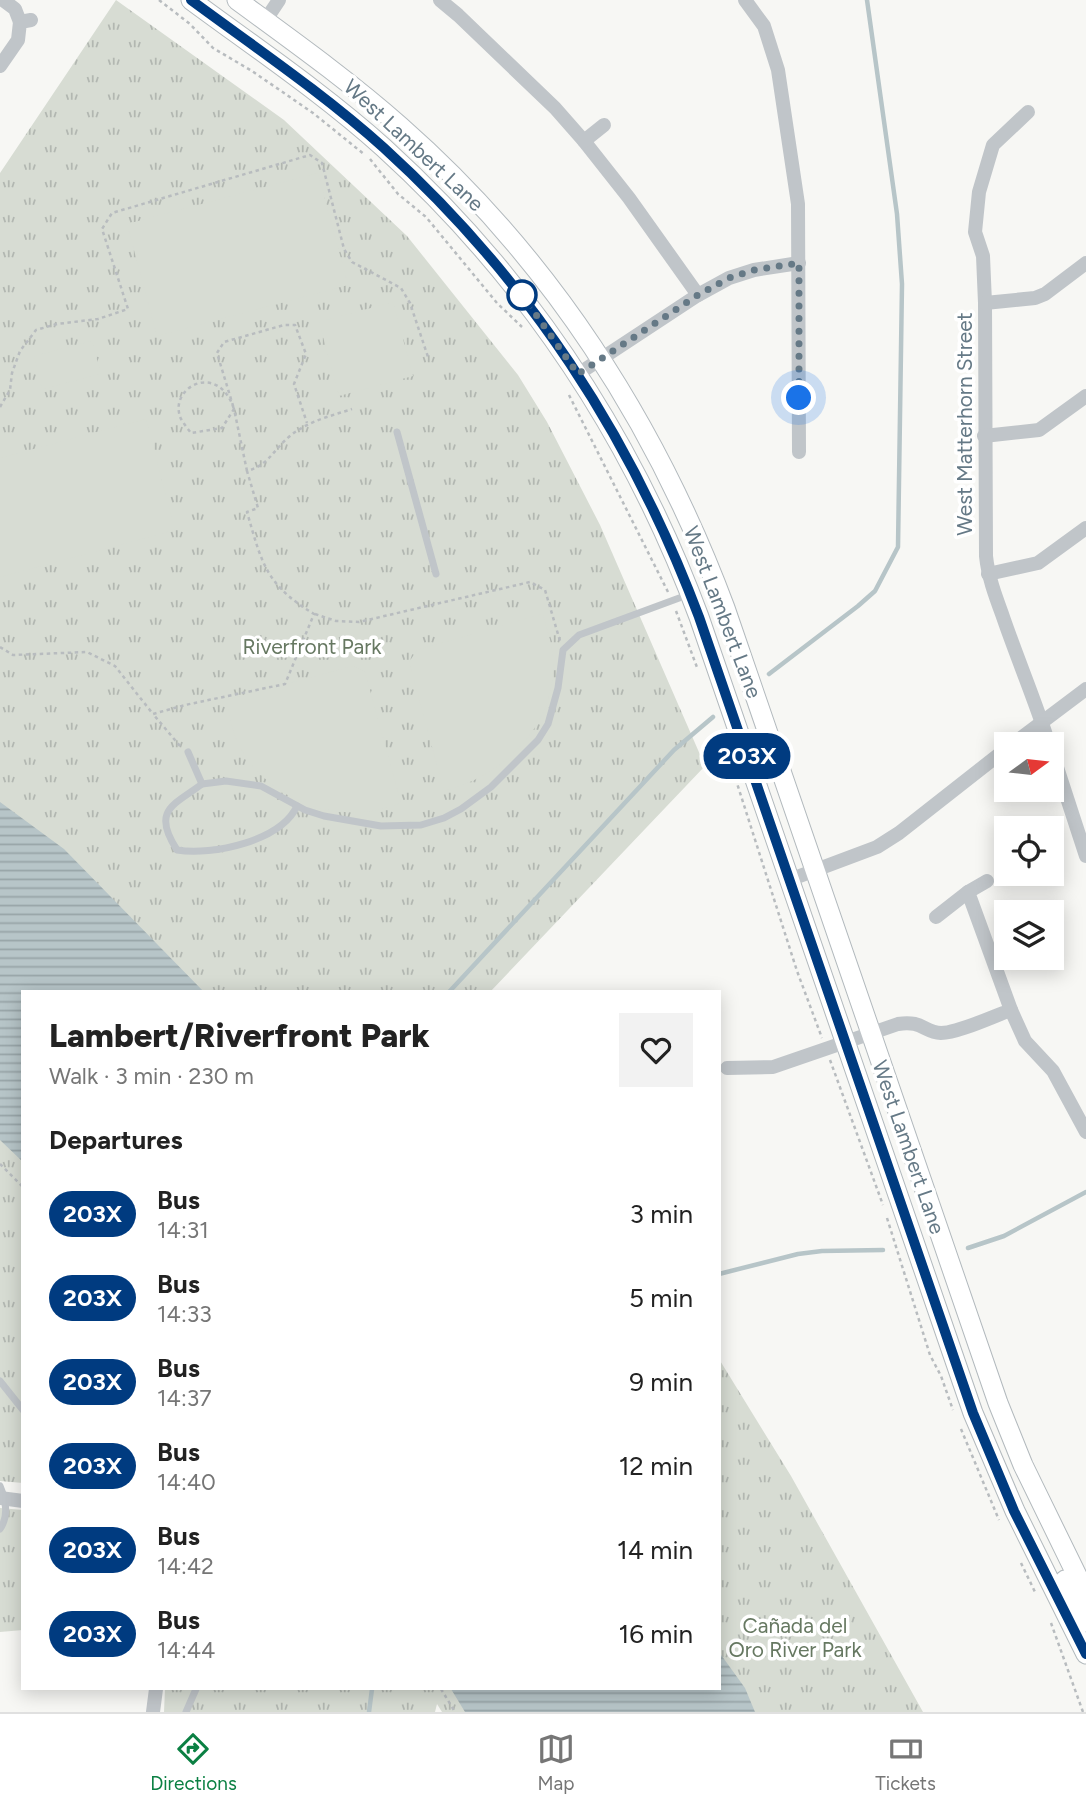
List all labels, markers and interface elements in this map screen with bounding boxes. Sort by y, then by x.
street label: West Lambert Lane [339,74,489,216]
unlabelled marker [507,280,537,310]
street label: West Matterhorn Street [952,312,977,536]
your location [781,380,816,415]
street label: West Lambert Lane [679,523,767,701]
park label: Riverfront Park [242,634,382,659]
north arrow [994,732,1064,802]
map controls [994,732,1064,970]
line badge: 203X [698,733,796,779]
text: 203X [717,741,777,770]
button: locate [994,816,1064,886]
button: layers [994,900,1064,970]
button: heart [619,1013,693,1087]
text: Lambert/Riverfront Park [49,1016,430,1055]
street label: West Lambert Lane [868,1057,950,1237]
text: Walk · 3 min · 230 m [49,1062,254,1090]
text: Departures [49,1124,183,1156]
text: Bus [157,1184,200,1216]
text: 3 min [630,1198,693,1230]
text: 203X [63,1199,122,1228]
text: 14:31 [157,1216,209,1244]
text: Bus [157,1268,200,1300]
text: 5 min [629,1282,693,1314]
text: 203X [63,1283,122,1312]
text: 14:33 [157,1300,212,1328]
text: Bus [157,1352,200,1384]
text: 9 min [629,1366,693,1398]
text: 203X [63,1367,122,1396]
text: 14:37 [157,1384,212,1412]
text: Bus [157,1436,200,1468]
text: 12 min [619,1450,693,1482]
text: 203X [63,1451,122,1480]
text: 14:40 [157,1468,216,1496]
text: Bus [157,1520,200,1552]
text: 14 min [617,1534,693,1566]
text: 203X [63,1535,122,1564]
text: 14:42 [157,1552,214,1580]
text: Bus [157,1604,200,1636]
park label: Cañada del Oro River Park [728,1613,862,1662]
text: 16 min [618,1618,693,1650]
text: 203X [63,1619,122,1648]
text: 14:44 [157,1636,215,1664]
tab: Directions [150,1730,237,1795]
tab: Map [537,1730,575,1795]
tab: Tickets [875,1730,936,1795]

